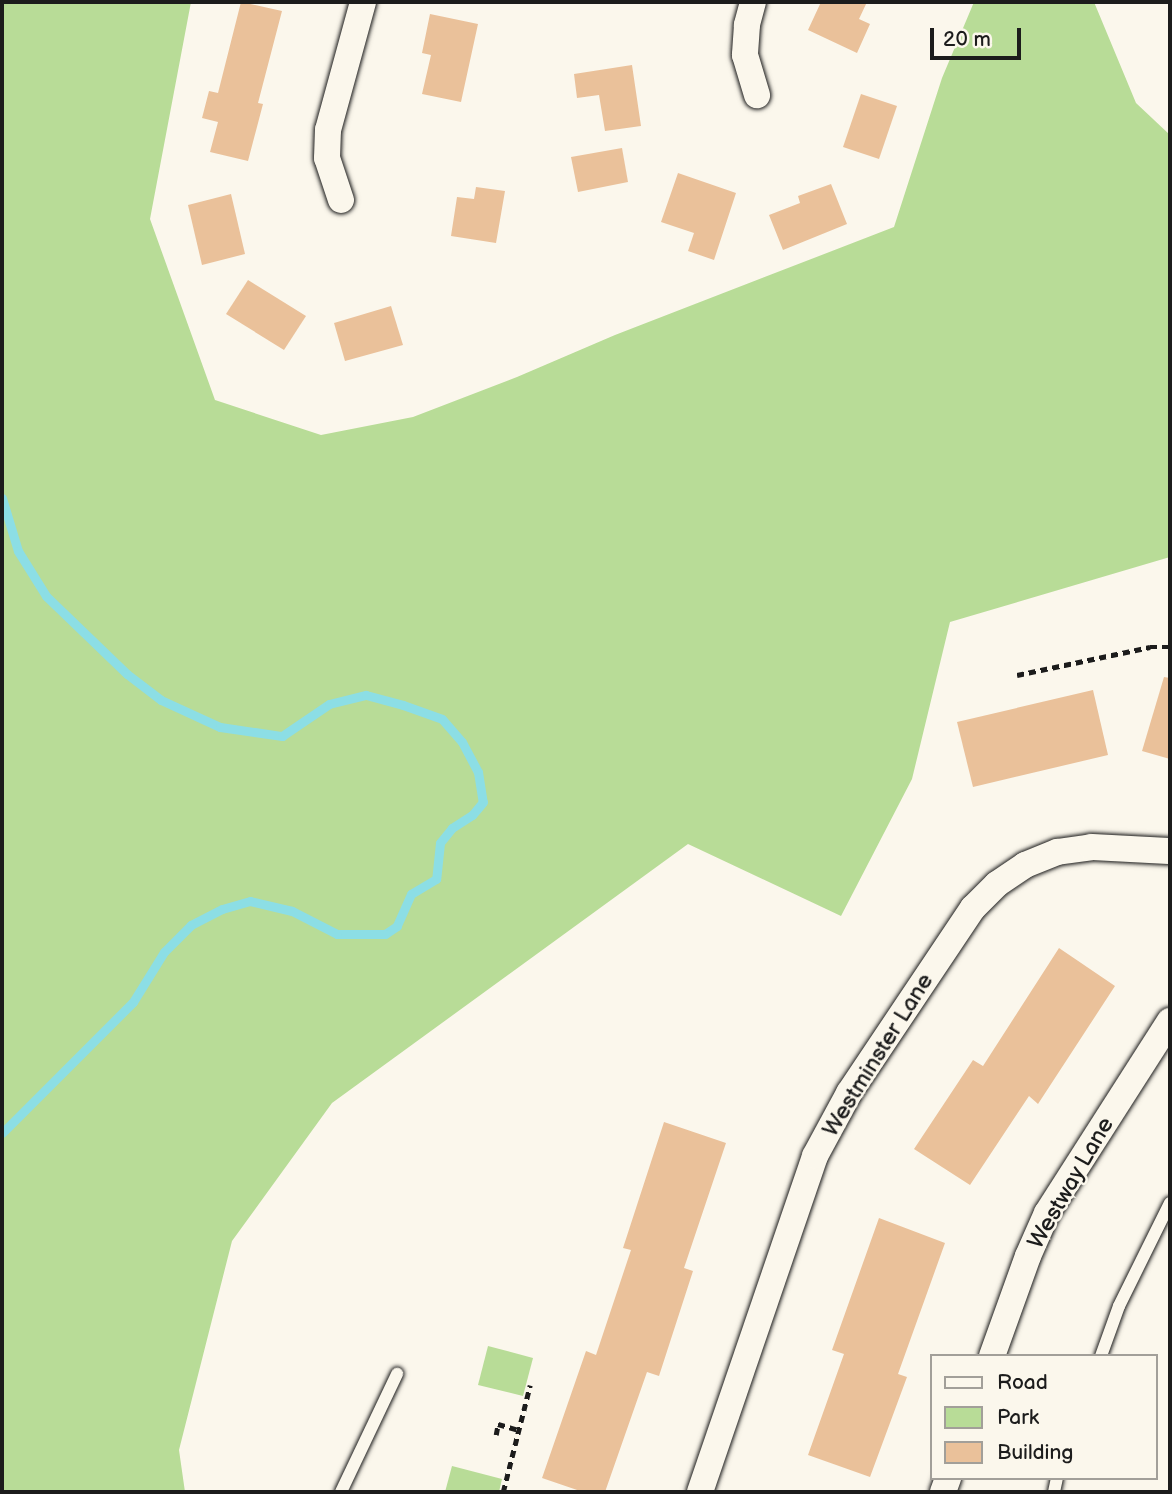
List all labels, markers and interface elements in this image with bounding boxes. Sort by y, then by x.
scale bar [934,14,1025,58]
text: 20 m [943,27,991,52]
street label: Westminster Lane [817,968,939,1142]
street label: Westway Lane [1022,1112,1120,1254]
legend [930,1354,1158,1480]
text: Road [997,1370,1048,1395]
text: Park [997,1405,1039,1430]
text: Building [997,1440,1073,1465]

